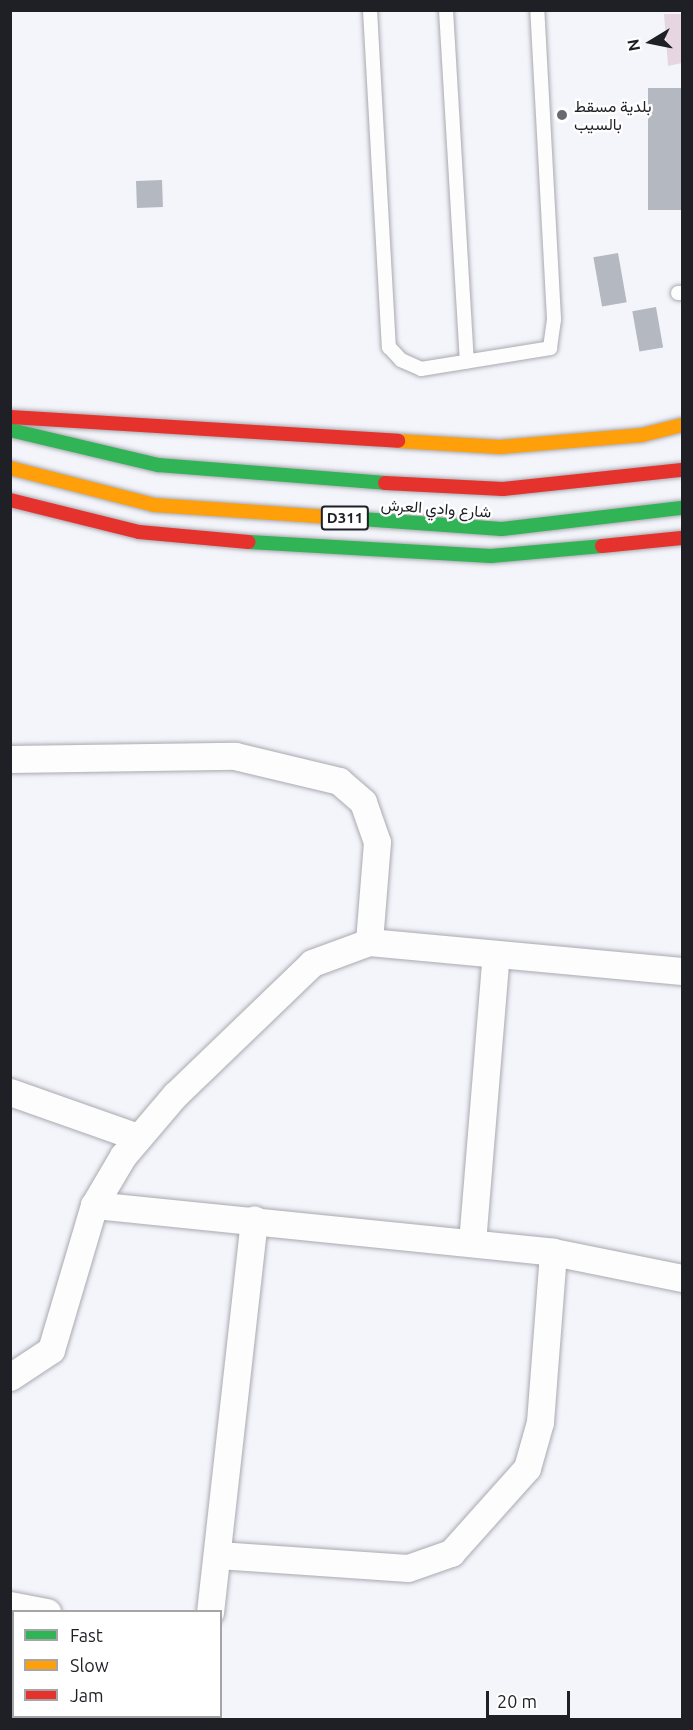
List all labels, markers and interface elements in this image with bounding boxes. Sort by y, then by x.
north arrow [621,12,681,72]
text: N [623,38,643,53]
place label: بلدية مسقط بالسيب [574,96,651,134]
marker: بلدية مسقط بالسيب [555,108,569,122]
street label: شارع وادي العرش [380,495,492,521]
road number: D311 [320,506,370,530]
legend [12,1610,222,1718]
text: Fast [70,1625,103,1645]
text: Slow [70,1655,109,1675]
scale bar [489,1679,573,1717]
text: Jam [70,1685,104,1705]
text: 20 m [497,1691,537,1711]

